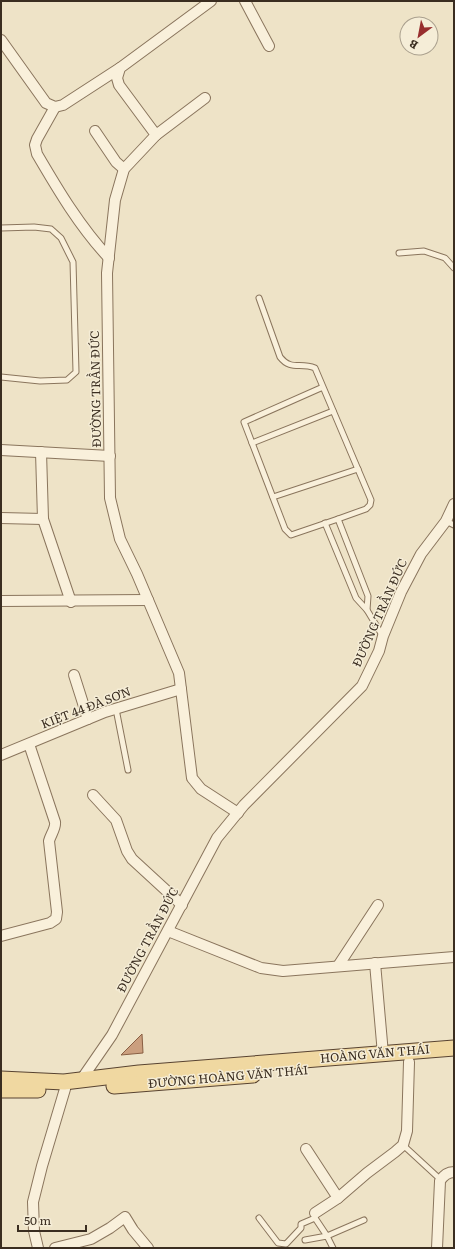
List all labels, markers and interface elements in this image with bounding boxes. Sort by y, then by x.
north arrow [399,16,439,56]
text: B [405,36,421,54]
street label: ĐƯỜNG TRẦN ĐỨC [85,330,105,448]
street label: ĐƯỜNG TRẦN ĐỨC [347,555,411,670]
street label: KIỆT 44 ĐÀ SƠN [38,682,133,733]
street label: ĐƯỜNG TRẦN ĐỨC [112,884,183,995]
street label: HOÀNG VĂN THÁI [319,1039,431,1067]
street label: ĐƯỜNG HOÀNG VĂN THÁI [147,1060,309,1092]
scale bar [18,1207,86,1233]
text: 50 m [24,1211,51,1229]

